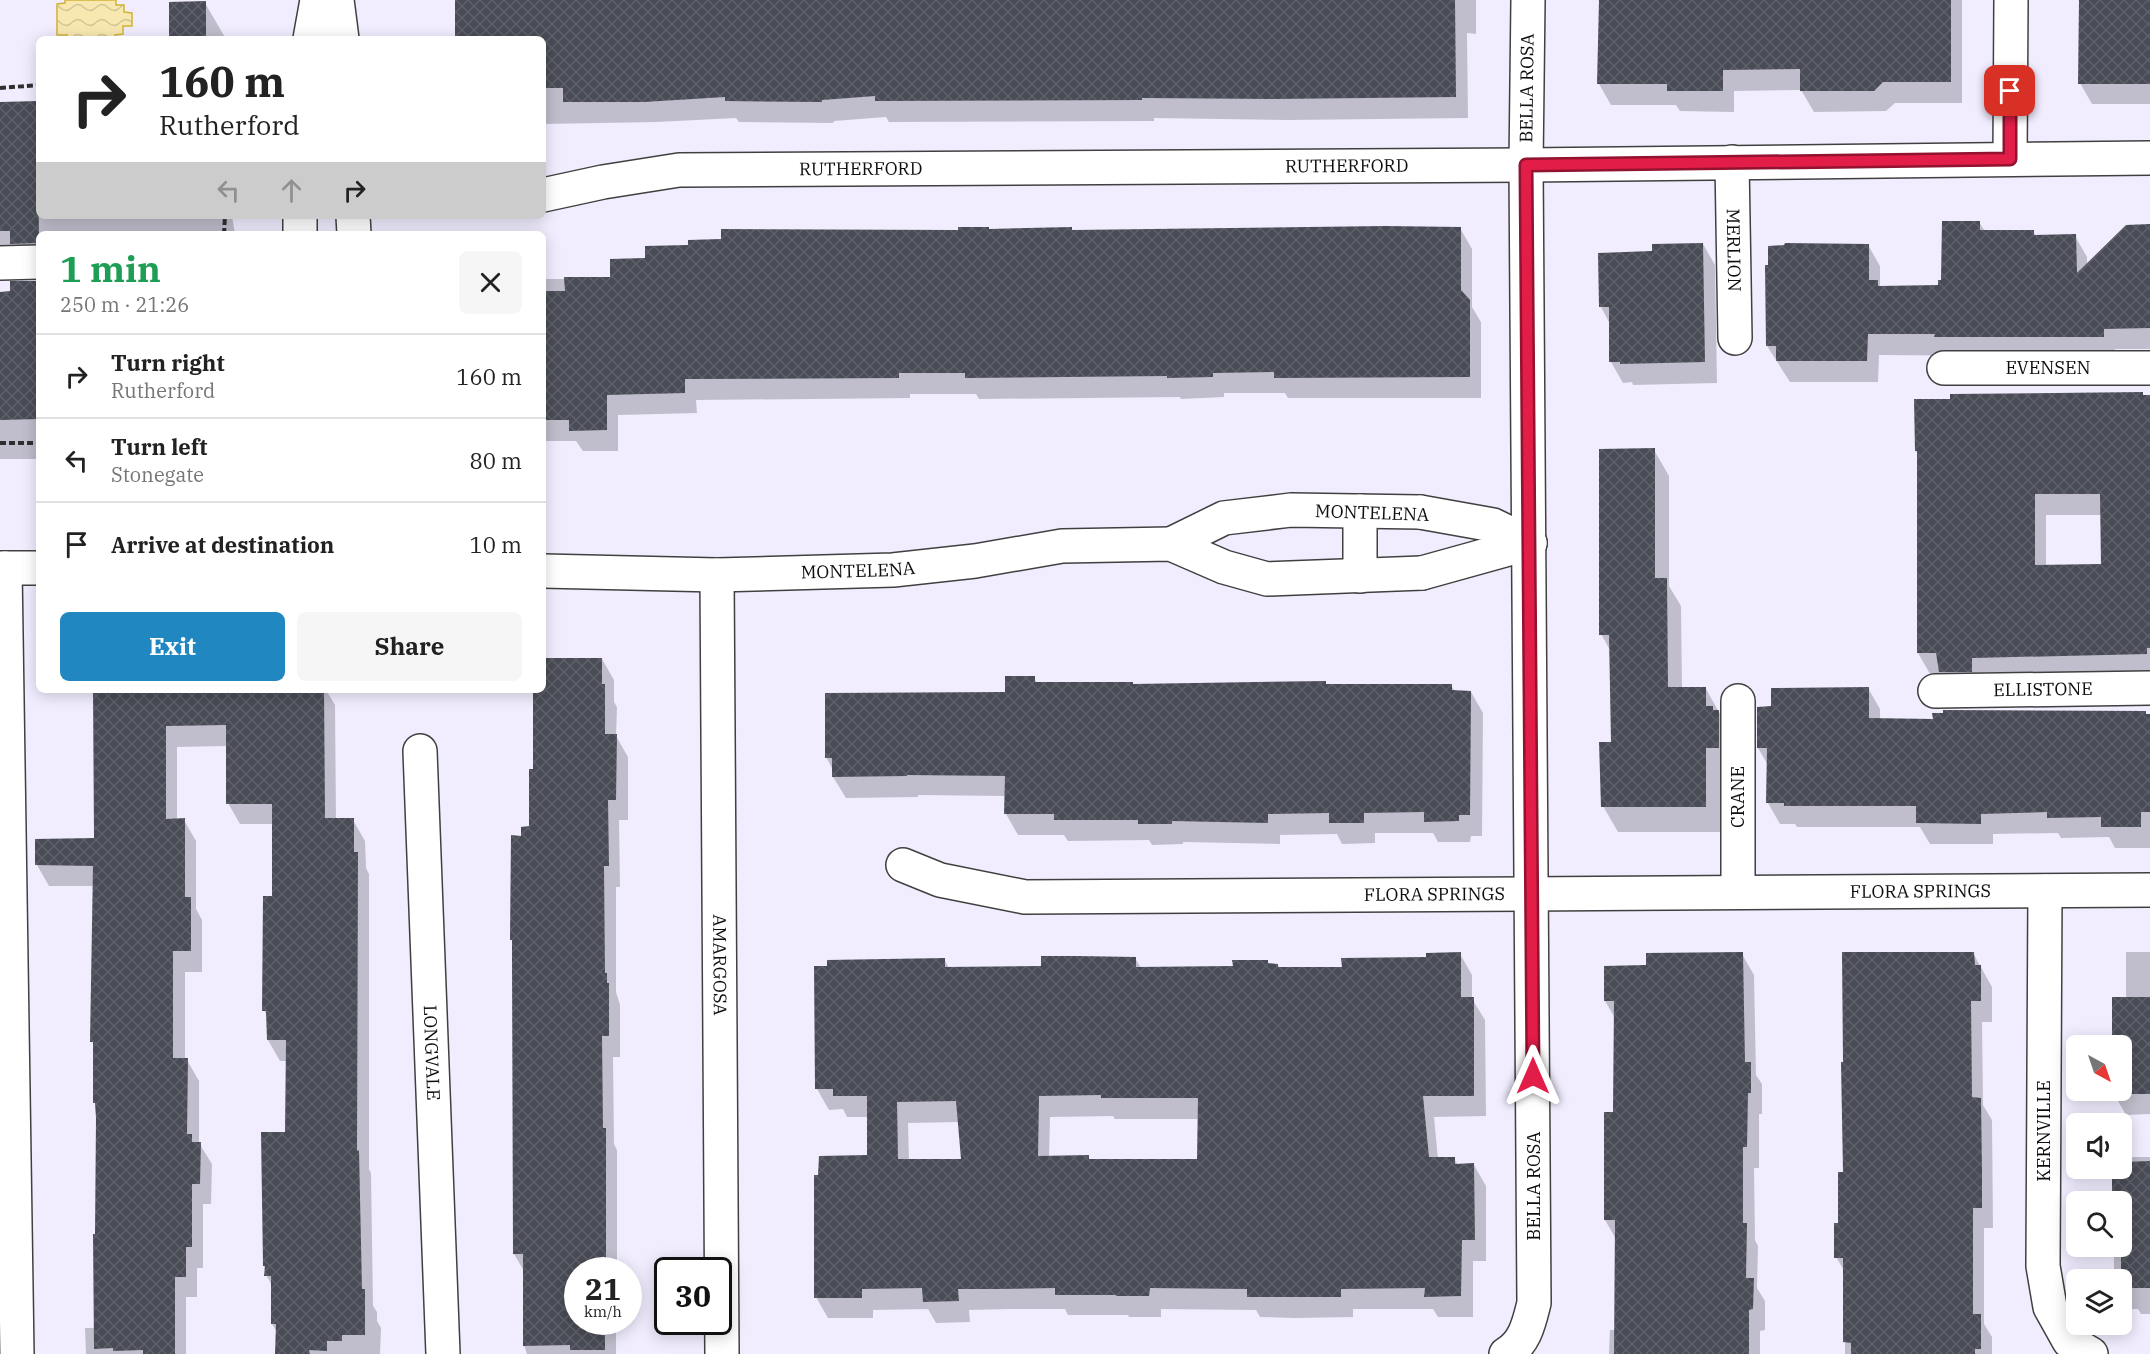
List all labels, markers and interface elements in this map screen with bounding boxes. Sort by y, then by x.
street label: BELLA ROSA [1514,33,1539,143]
text: 160 m [159,54,285,109]
icon: right [60,60,138,138]
pin [1984,65,2035,116]
icon: arrive [1993,74,2026,107]
text: Rutherford [159,107,300,142]
street label: RUTHERFORD [1285,154,1408,177]
street label: RUTHERFORD [799,157,922,180]
icon: left [212,174,245,207]
icon: ahead [275,174,308,207]
icon: right [338,174,371,207]
street label: MERLION [1722,208,1746,292]
text: 1 min [60,245,161,292]
button: close [459,251,522,314]
text: 250 m · 21:26 [60,291,189,318]
text: Turn right [111,348,225,377]
street label: EVENSEN [2005,356,2091,379]
icon: right [60,360,93,393]
text: 160 m [456,362,522,391]
text: Rutherford [111,377,215,404]
text: Turn left [111,432,207,461]
icon: left [60,444,93,477]
text: 80 m [470,446,522,475]
text: Stonegate [111,461,204,488]
street label: MONTELENA [1315,499,1430,526]
icon: arrive [60,528,93,561]
text: Arrive at destination [111,530,334,559]
text: 10 m [470,530,522,559]
street label: MONTELENA [800,556,917,584]
button: Exit [60,612,285,681]
button: Share [297,612,522,681]
street label: ELLISTONE [1993,677,2093,701]
street label: CRANE [1726,766,1749,828]
street label: FLORA SPRINGS [1850,879,1991,903]
street label: FLORA SPRINGS [1364,882,1505,906]
street label: AMARGOSA [708,914,732,1016]
street label: LONGVALE [419,1004,445,1101]
north arrow [2066,1035,2132,1101]
map controls [2066,1035,2132,1335]
position arrow [1501,1044,1565,1108]
street label: KERNVILLE [2032,1080,2055,1182]
button: sound [2066,1113,2132,1179]
street label: BELLA ROSA [1522,1131,1545,1241]
button: search [2066,1191,2132,1257]
speed limit sign: 30 [654,1257,732,1335]
text: 21 [585,1269,621,1308]
button: layers [2066,1269,2132,1335]
text: km/h [584,1302,622,1321]

